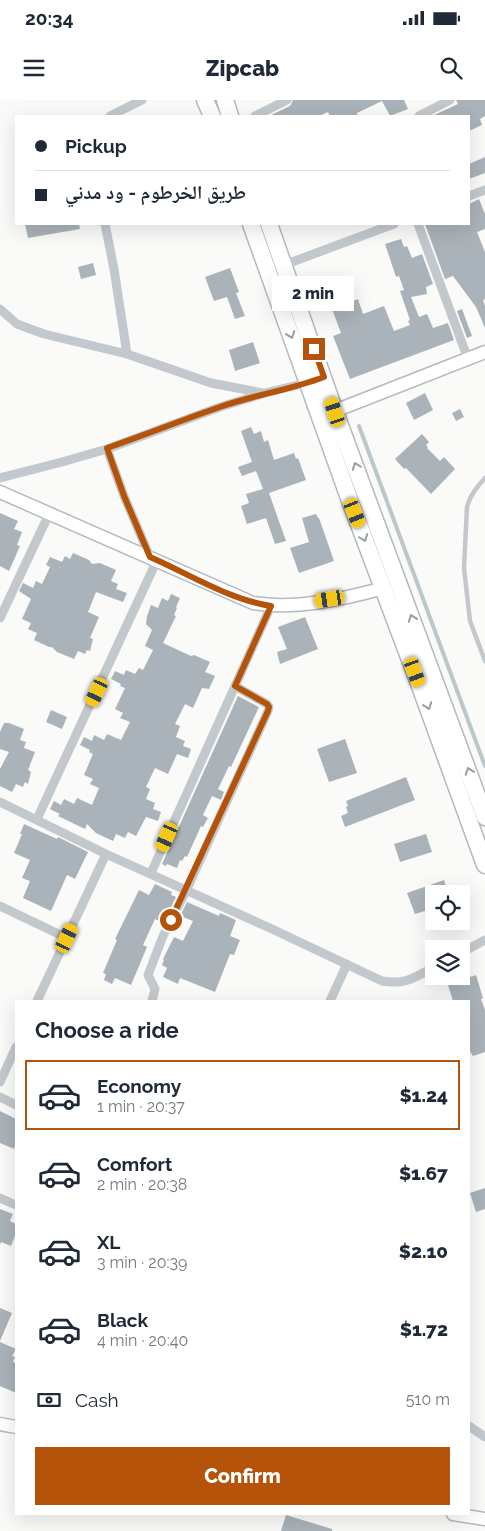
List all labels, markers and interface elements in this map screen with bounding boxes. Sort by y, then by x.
text: 20:34 [25,7,74,29]
icon: menu [20,54,48,82]
icon: search [437,54,465,82]
text: Zipcab [206,55,279,81]
text: Pickup [65,135,127,157]
text: طريق الخرطوم - ود مدني [65,181,246,203]
callout: 2 min [273,276,355,312]
text: 2 min [292,284,334,303]
one-way arrow [285,331,295,339]
route end [303,338,325,360]
car [323,395,346,429]
one-way arrow [352,462,362,471]
car [342,496,367,530]
one-way arrow [359,533,369,541]
car [314,589,345,609]
one-way arrow [408,615,418,623]
car [402,655,427,689]
car [83,675,110,709]
one-way arrow [422,701,432,710]
one-way arrow [465,767,475,776]
car [154,820,179,854]
map controls [425,885,470,985]
button: locate [425,885,470,930]
route start [160,909,182,931]
car [53,921,80,955]
button: layers [425,940,470,985]
text: Choose a ride [35,1017,179,1043]
icon: car [37,1073,82,1118]
text: Economy [97,1075,181,1097]
text: $1.24 [399,1084,448,1106]
text: 1 min · 20:37 [97,1097,185,1116]
icon: car [37,1151,82,1196]
text: Comfort [97,1153,172,1175]
text: $1.67 [399,1162,448,1184]
text: 2 min · 20:38 [97,1175,187,1194]
icon: car [37,1229,82,1274]
text: XL [97,1231,120,1253]
text: $2.10 [399,1240,448,1262]
text: 3 min · 20:39 [97,1253,187,1272]
icon: car [37,1307,82,1352]
text: Black [97,1309,148,1331]
text: $1.72 [400,1318,448,1340]
text: 4 min · 20:40 [97,1331,188,1350]
icon: cash [35,1386,63,1414]
text: Cash [75,1389,119,1411]
text: 510 m [406,1390,450,1409]
button: Confirm [35,1447,450,1505]

